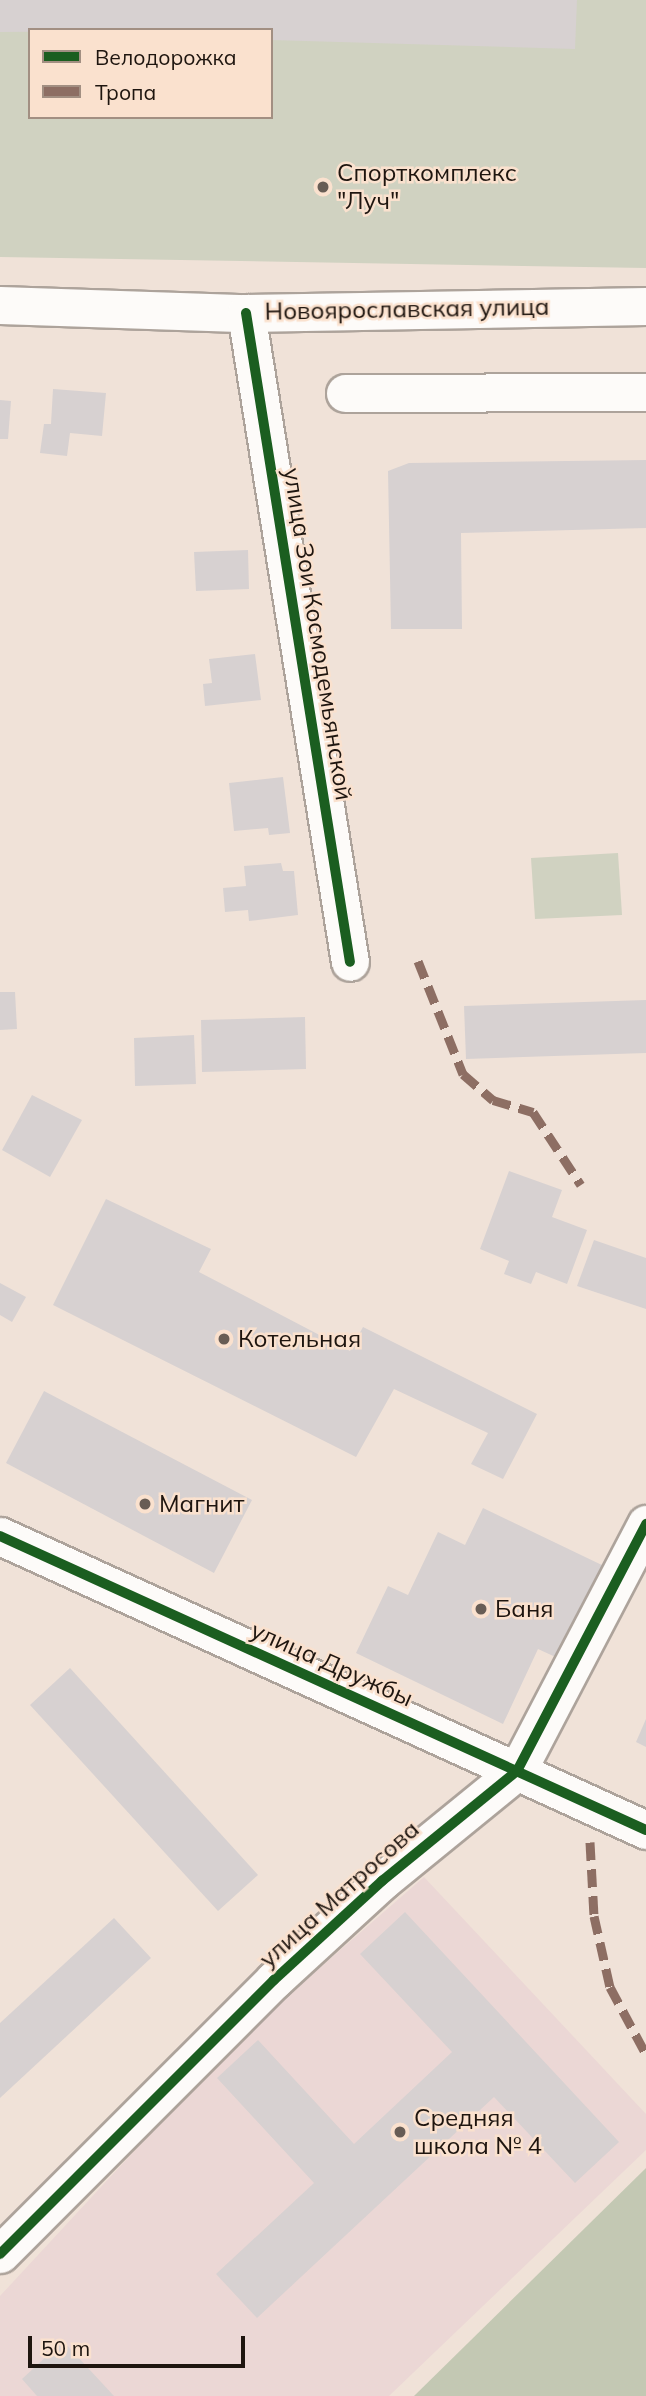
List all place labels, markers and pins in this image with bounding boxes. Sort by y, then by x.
place label: Спорткомплекс "Луч" [337,159,517,215]
marker: Спорткомплекс "Луч" [315,179,331,195]
place label: Котельная [238,1325,361,1353]
marker: Котельная [216,1331,232,1347]
place label: Магнит [159,1490,244,1518]
marker: Магнит [137,1496,153,1512]
place label: Баня [495,1595,553,1623]
marker: Баня [473,1601,489,1617]
place label: Средняя школа № 4 [414,2104,542,2160]
marker: Средняя школа № 4 [392,2124,408,2140]

